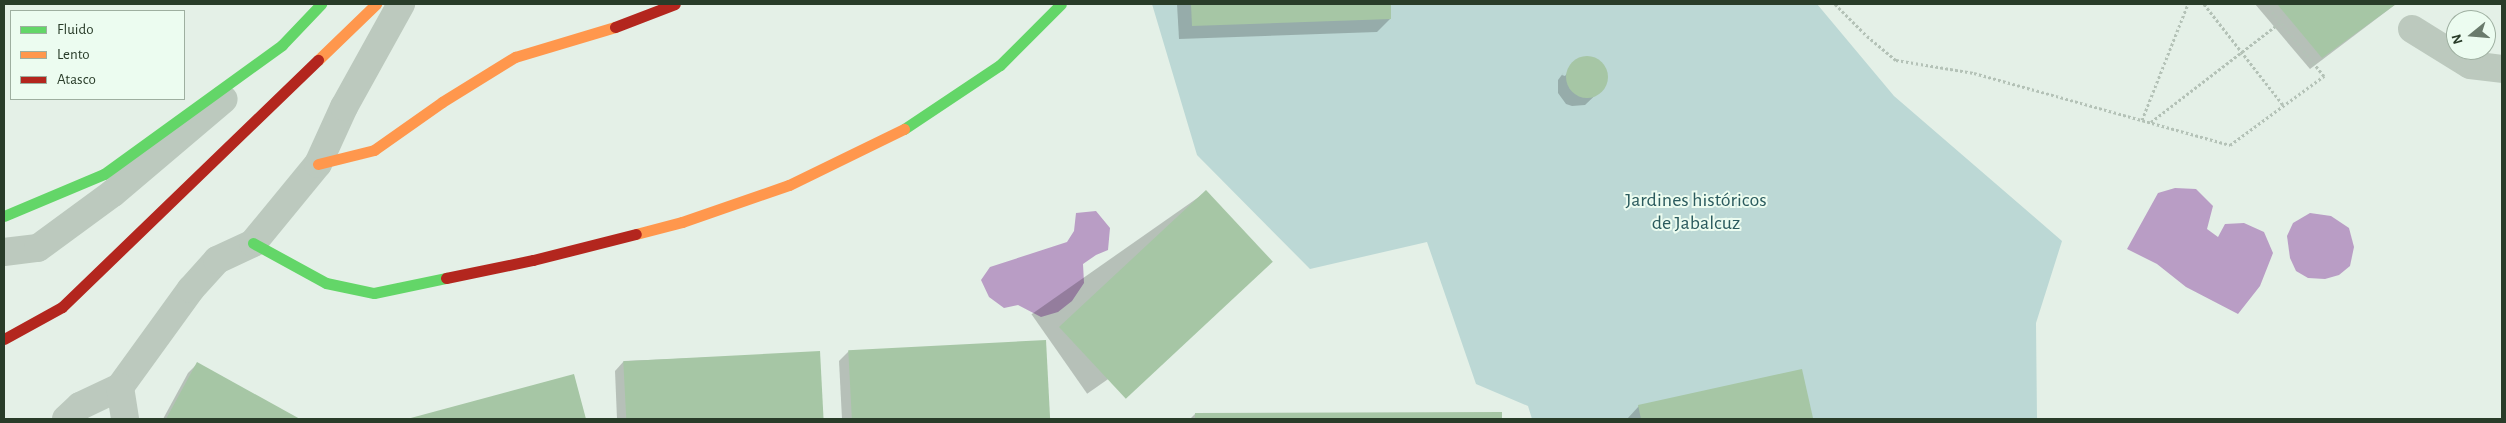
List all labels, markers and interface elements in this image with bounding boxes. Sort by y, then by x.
legend [10,10,185,100]
north arrow [2446,10,2496,60]
text: Fluido [57,22,94,37]
text: N [2449,32,2466,46]
text: Lento [57,47,90,62]
text: Atasco [57,72,96,87]
park label: Jardines históricos de Jabalcuz [1625,188,1767,235]

